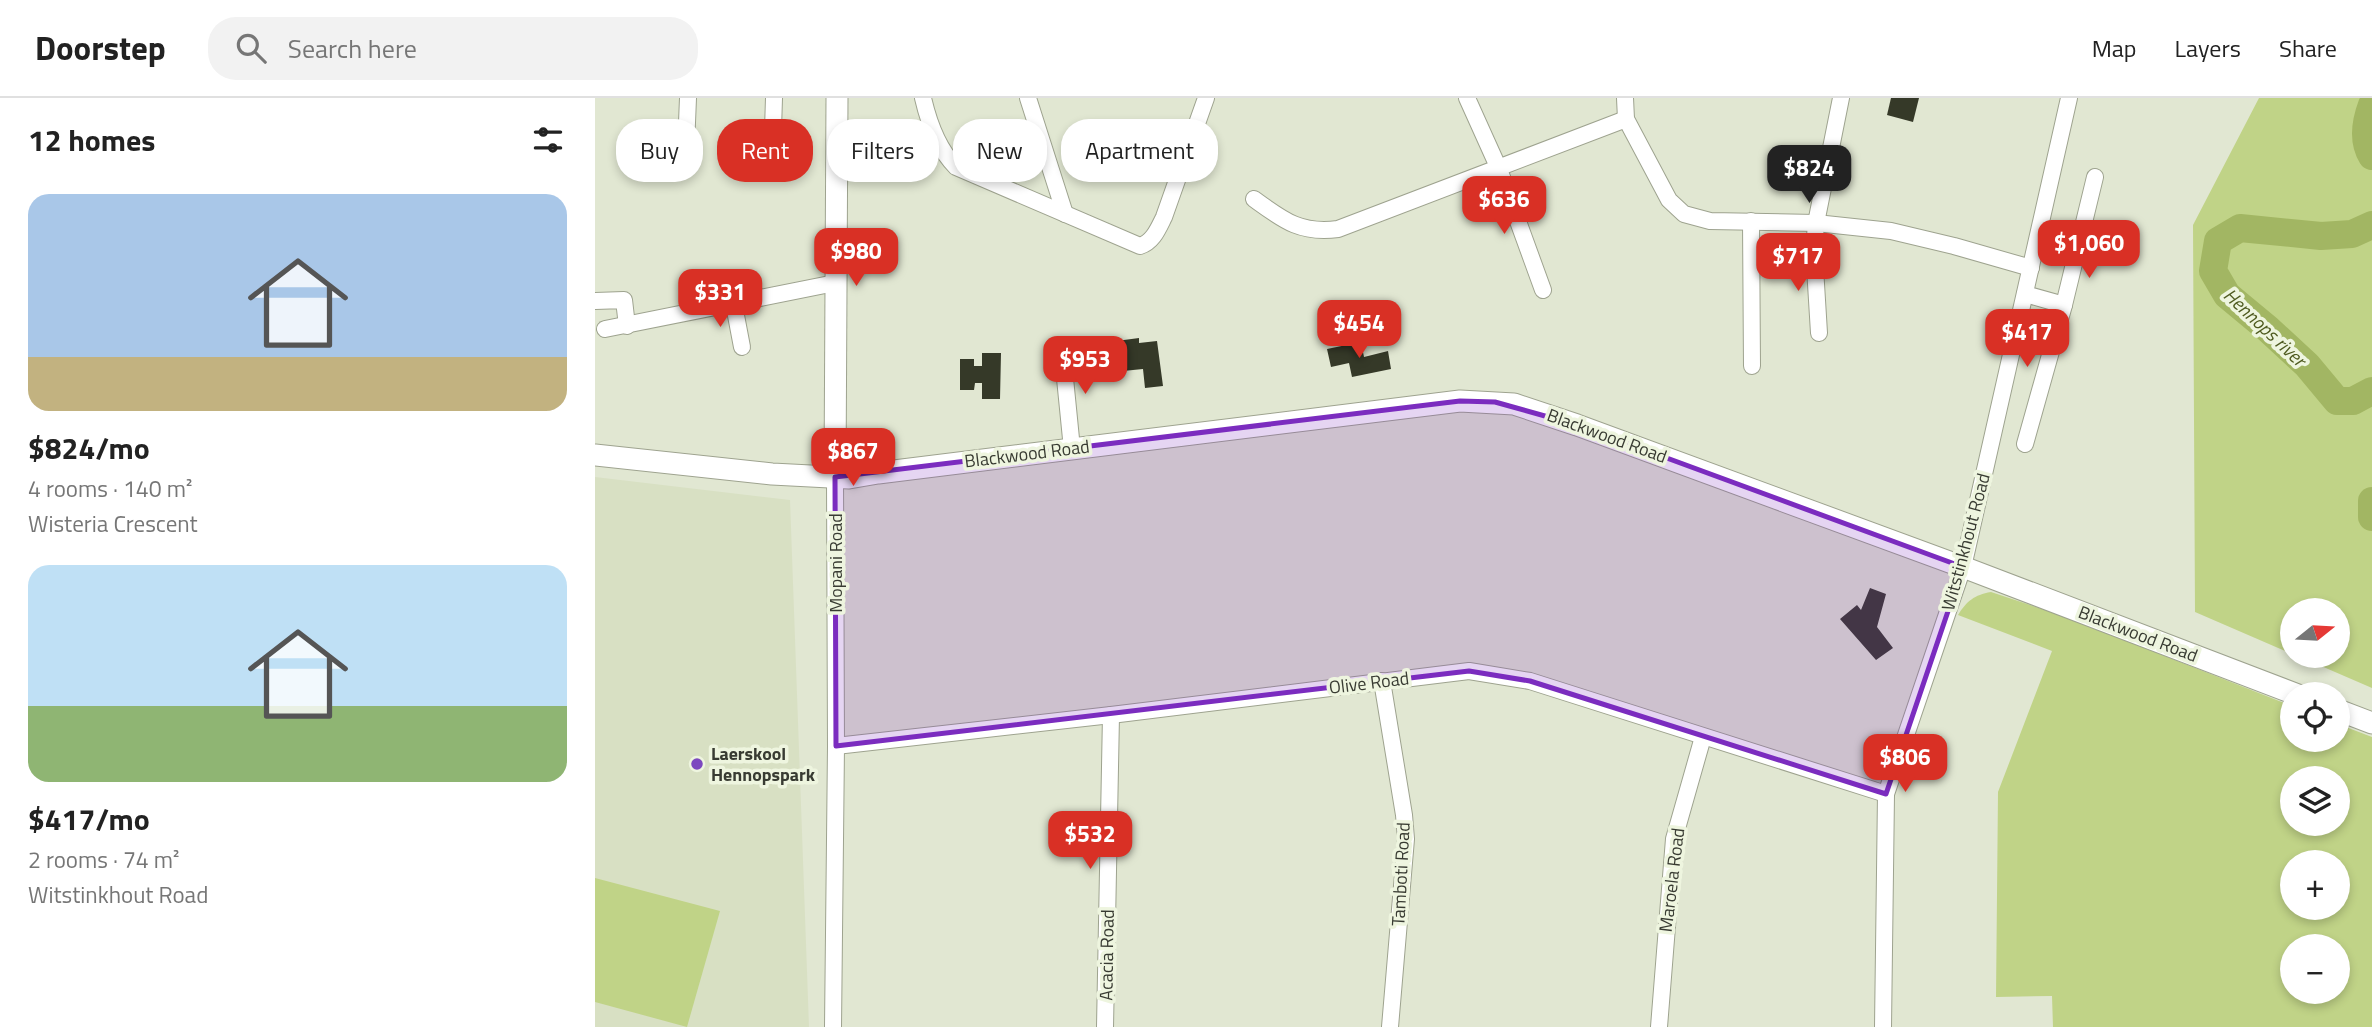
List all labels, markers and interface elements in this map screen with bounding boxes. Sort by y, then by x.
search box [208,17,698,80]
text: Doorstep [35,23,166,73]
icon: search [232,29,270,67]
text: Search here [288,29,417,68]
text: Map [2092,30,2137,66]
text: Layers [2175,30,2241,66]
text: Share [2279,30,2337,66]
text: 12 homes [28,117,155,163]
chip: Buy [616,119,703,182]
chip: Rent [717,119,813,182]
chip: Filters [827,119,939,182]
chip: New [953,119,1047,182]
chip: Apartment [1061,119,1218,182]
icon: filters [529,121,567,159]
pin: $824 [1768,146,1850,205]
text: $824 [1783,150,1835,185]
pin: $636 [1463,176,1545,236]
text: $636 [1478,181,1530,216]
pin: $1,060 [2032,220,2146,280]
text: $1,060 [2054,225,2124,260]
pin: $980 [815,228,897,288]
text: $980 [830,233,882,268]
pin: $717 [1757,234,1839,293]
text: $717 [1772,238,1824,273]
icon: home [235,240,361,366]
pin: $331 [679,270,761,329]
text: $331 [694,274,746,309]
water label: Hennops river [2218,281,2315,374]
pin: $454 [1318,300,1400,360]
text: $454 [1333,305,1385,340]
pin: $417 [1986,310,2068,369]
text: $417 [2001,314,2053,349]
pin: $953 [1044,336,1126,396]
text: $953 [1059,341,1111,376]
street label: Blackwood Road [1543,401,1671,470]
text: $824/mo [28,425,150,471]
pin: $867 [812,428,894,488]
street label: Blackwood Road [963,432,1091,475]
text: $867 [827,433,879,468]
street label: Witstinkhout Road [1934,470,1997,614]
text: 4 rooms · 140 m² [28,471,192,506]
text: Wisteria Crescent [28,506,198,541]
street label: Mopani Road [822,513,849,613]
street label: Blackwood Road [2075,598,2202,669]
north arrow [2280,598,2350,668]
map controls [2280,598,2350,1004]
icon: home [235,611,361,737]
street label: Olive Road [1327,664,1411,701]
button: locate [2280,682,2350,752]
pin: $806 [1864,734,1946,794]
text: $806 [1879,739,1931,774]
place label: Laerskool Hennopspark [711,740,816,788]
marker: Laerskool Hennopspark [689,756,705,772]
button: layers [2280,766,2350,836]
text: $417/mo [28,796,150,842]
pin: $532 [1049,812,1131,871]
text: $532 [1064,816,1116,851]
street label: Tamboti Road [1384,821,1417,927]
street label: Maroela Road [1652,826,1691,934]
text: 2 rooms · 74 m² [28,842,179,877]
button: + [2280,850,2350,920]
text: Witstinkhout Road [28,877,208,912]
street label: Acacia Road [1092,909,1121,1001]
button: − [2280,934,2350,1004]

